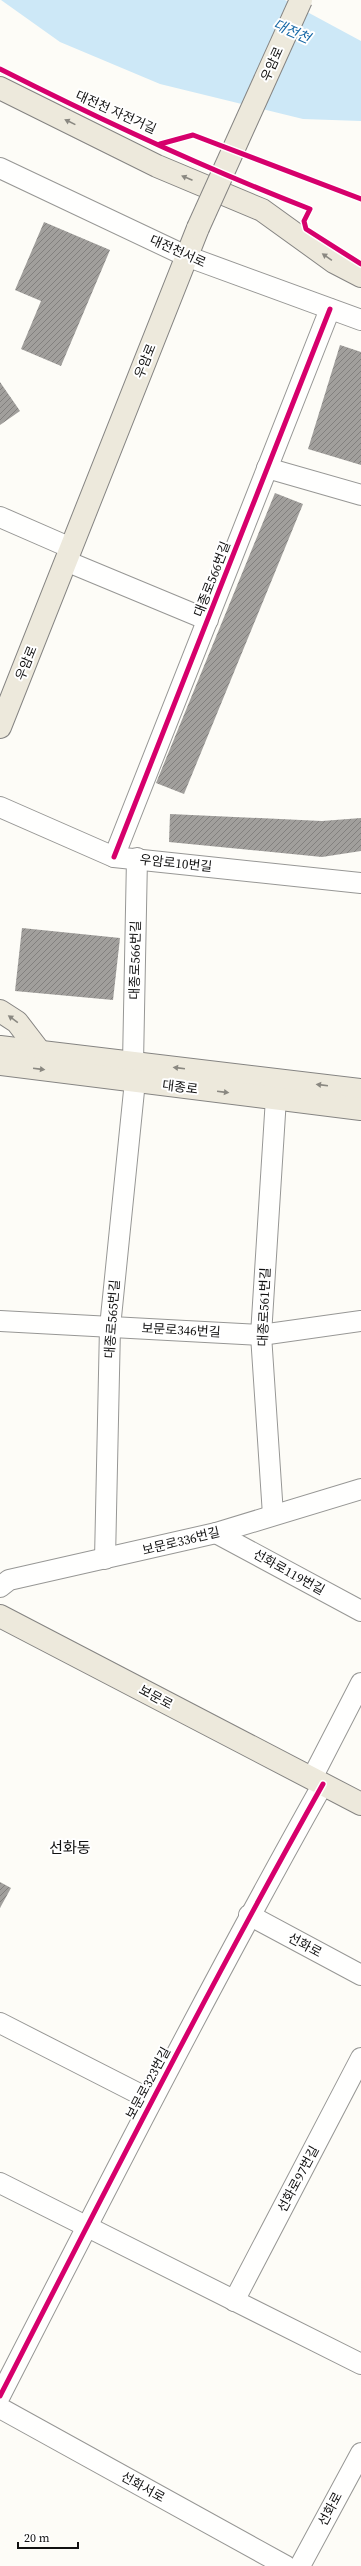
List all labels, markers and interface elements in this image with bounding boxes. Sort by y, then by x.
water label: 대전천 [270,14,315,48]
street label: 우암로 [257,44,287,84]
street label: 대전천 자전거길 [73,87,159,137]
one-way arrow [64,119,75,125]
one-way arrow [180,175,192,181]
street label: 대전천서로 [147,231,209,271]
one-way arrow [322,253,332,261]
street label: 우암로 [130,341,160,381]
street label: 대종로566번길 [190,539,234,619]
street label: 우암로 [11,643,41,683]
street label: 우암로10번길 [139,851,213,875]
street label: 대종로566번길 [126,920,144,1000]
one-way arrow [7,1015,18,1023]
one-way arrow [173,1065,185,1071]
one-way arrow [33,1066,45,1072]
street label: 대종로 [161,1076,199,1098]
one-way arrow [316,1082,328,1088]
one-way arrow [217,1089,229,1095]
street label: 대종로561번길 [254,1267,274,1347]
street label: 대종로565번길 [101,1279,123,1359]
street label: 보문로346번길 [141,1319,221,1341]
street label: 보문로336번길 [140,1523,222,1559]
street label: 선화로119번길 [250,1545,328,1599]
street label: 보문로 [136,1681,176,1713]
district label: 선화동 [49,1837,91,1858]
street label: 선화로 [285,1929,325,1961]
street label: 보문로323번길 [122,2044,174,2122]
street label: 선화로97번길 [273,2143,323,2215]
street label: 선화서로 [118,2468,168,2506]
street label: 선화로 [314,2489,346,2529]
scale bar [18,2524,78,2550]
text: 20 m [24,2530,50,2546]

